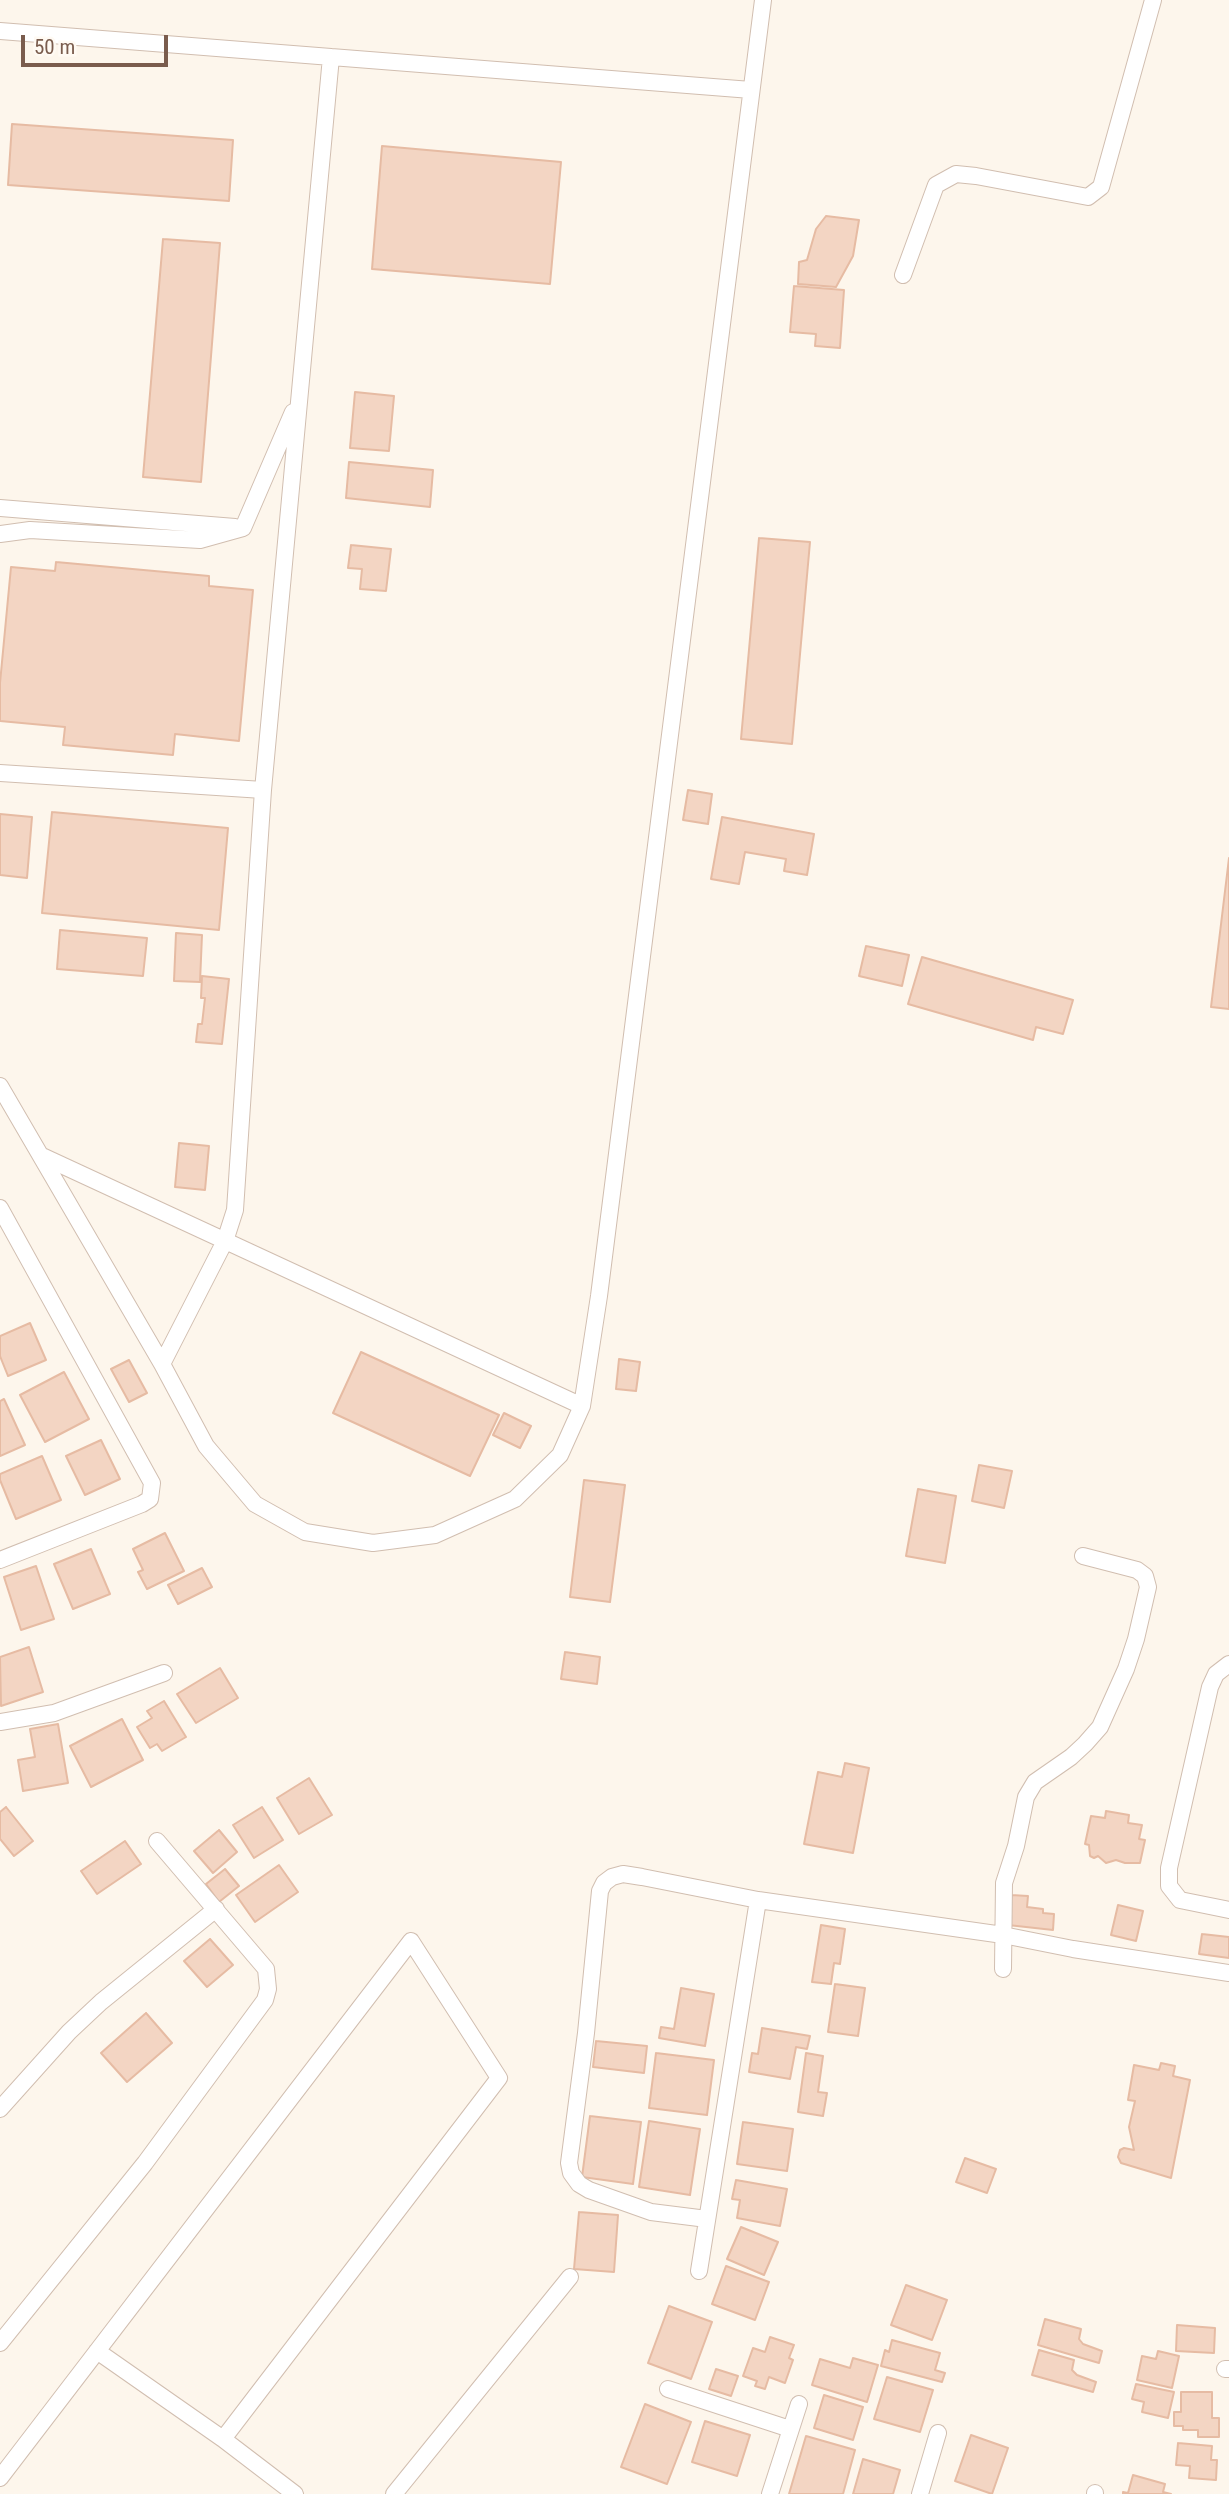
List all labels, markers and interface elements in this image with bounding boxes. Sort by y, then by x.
scale bar [24,21,172,65]
text: 50 m [34,35,75,59]

